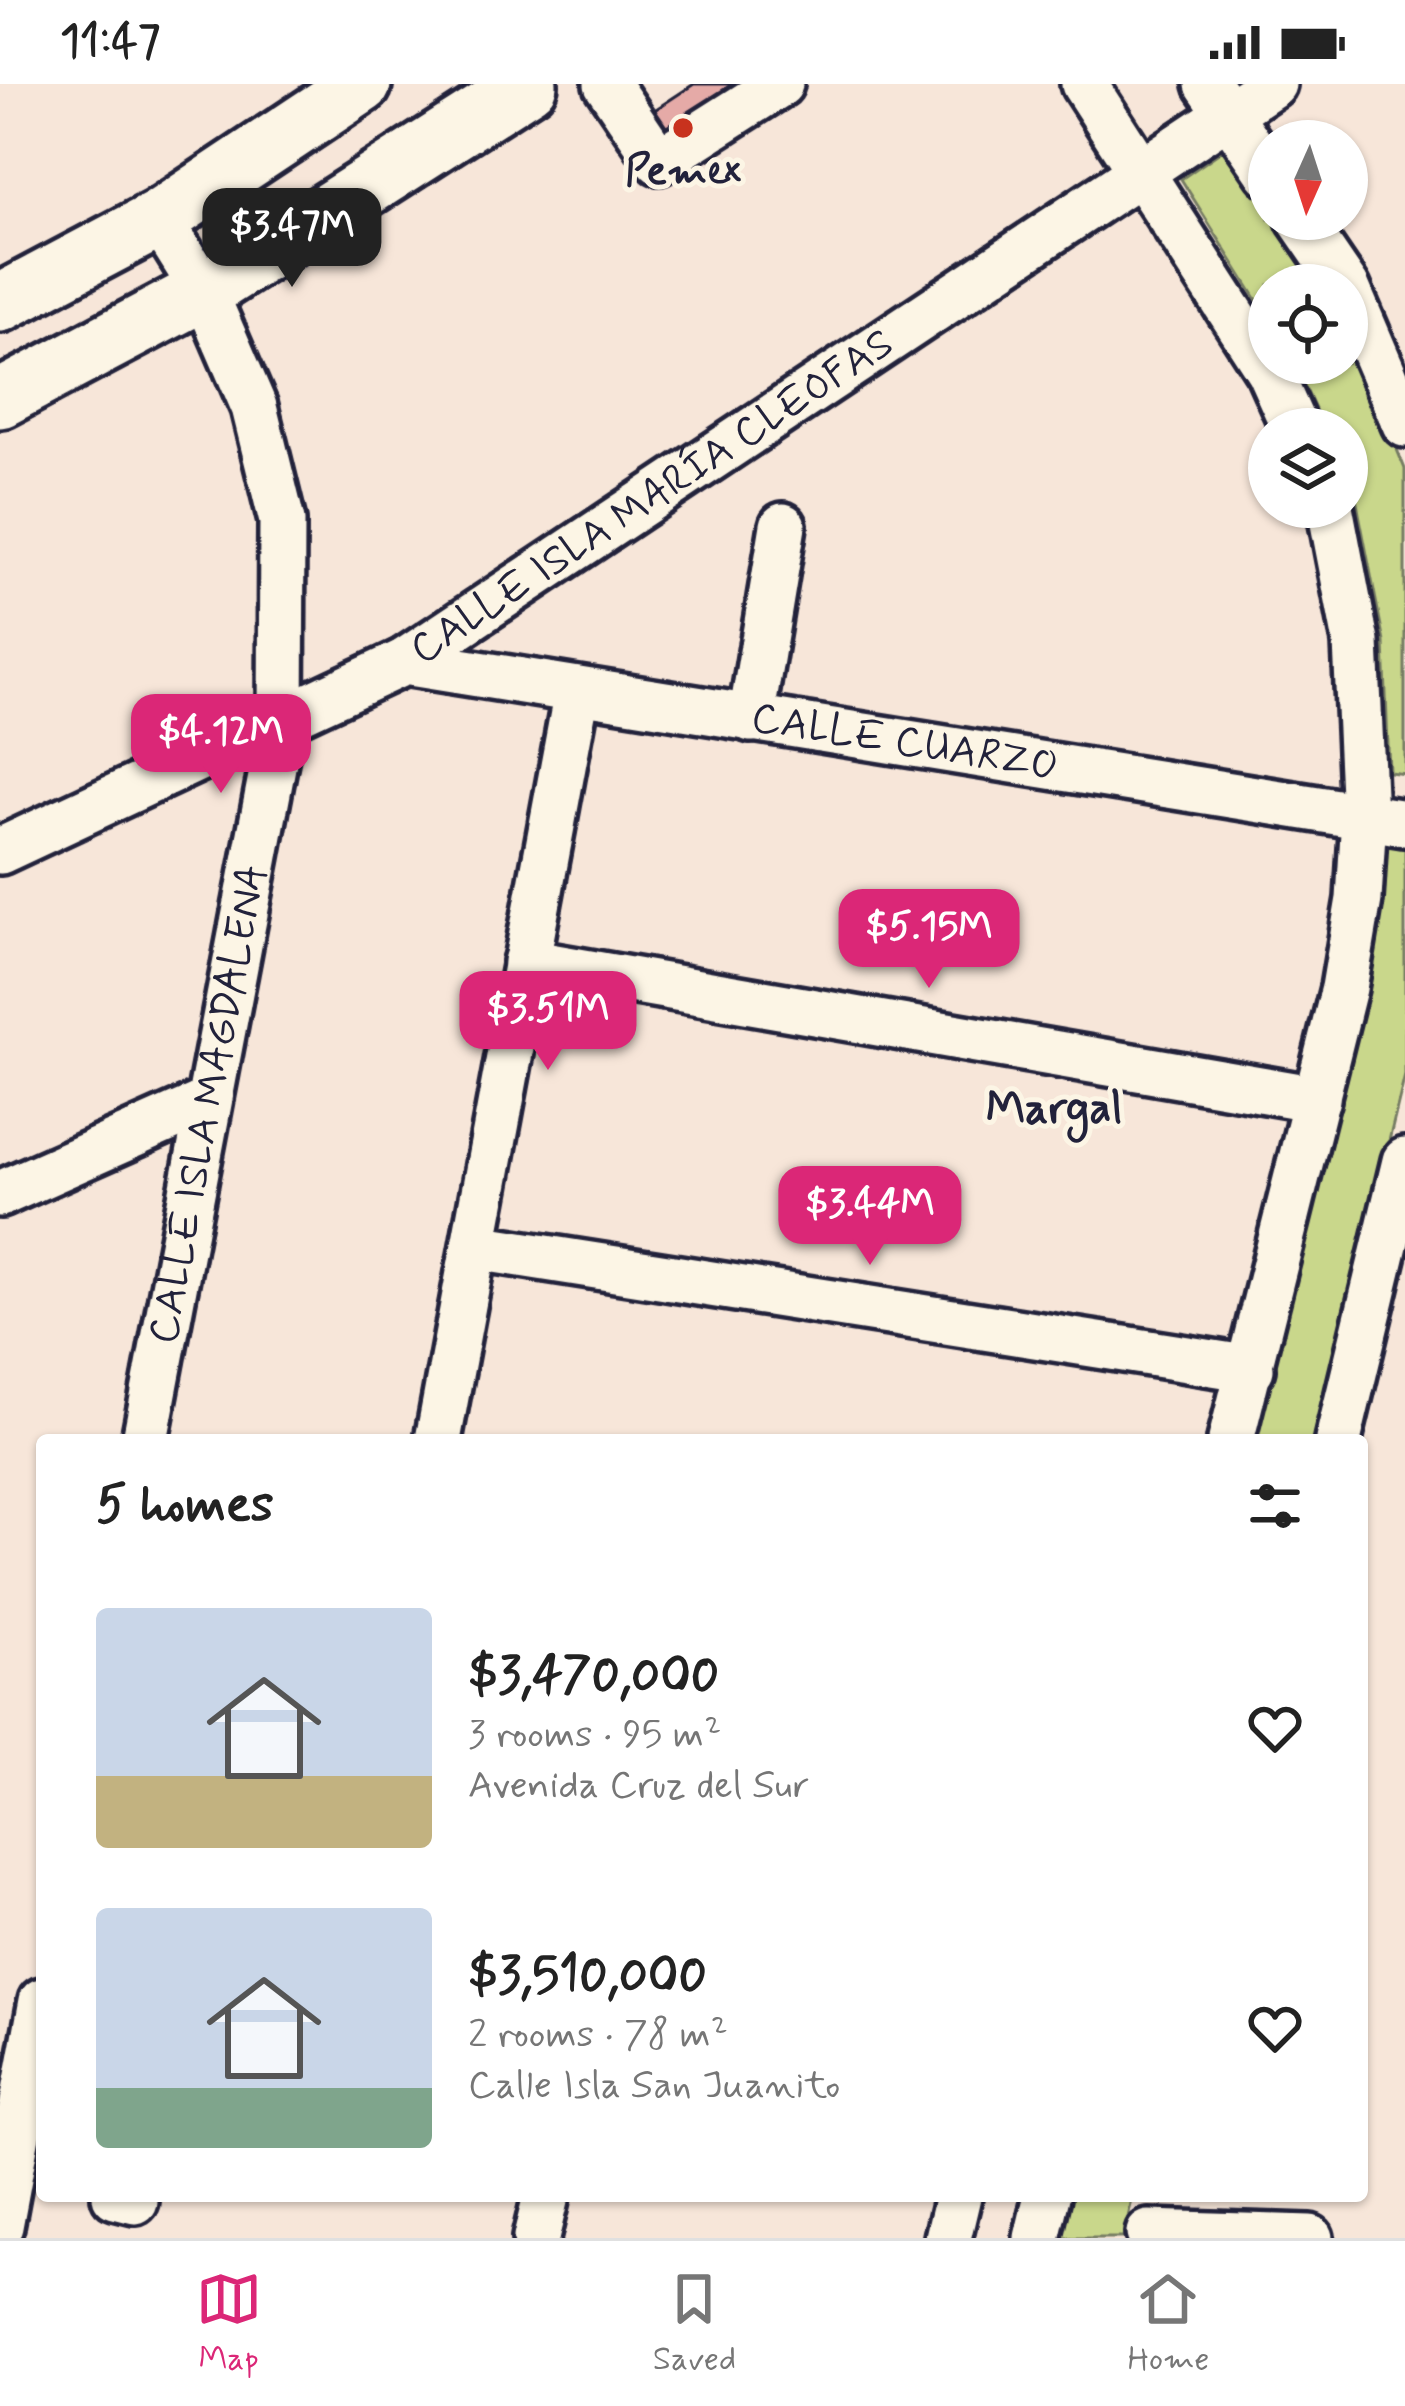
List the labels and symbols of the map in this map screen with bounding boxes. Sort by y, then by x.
marker: Pemex [670,115,696,141]
north arrow [1248,120,1368,240]
place label: Pemex [625,145,741,200]
pin: $3.47M [194,188,390,290]
street label: CALLE ISLA MARÍA CLEOFAS [400,316,904,678]
street label: CALLE CUARZO [747,691,1062,794]
pin: $4.12M [123,694,319,796]
street label: CALLE ISLA MAGDALENA [136,860,281,1348]
pin: $5.15M [831,889,1027,991]
pin: $3.51M [450,971,646,1073]
district label: Margal [986,1080,1122,1143]
pin: $3.44M [772,1166,968,1268]

